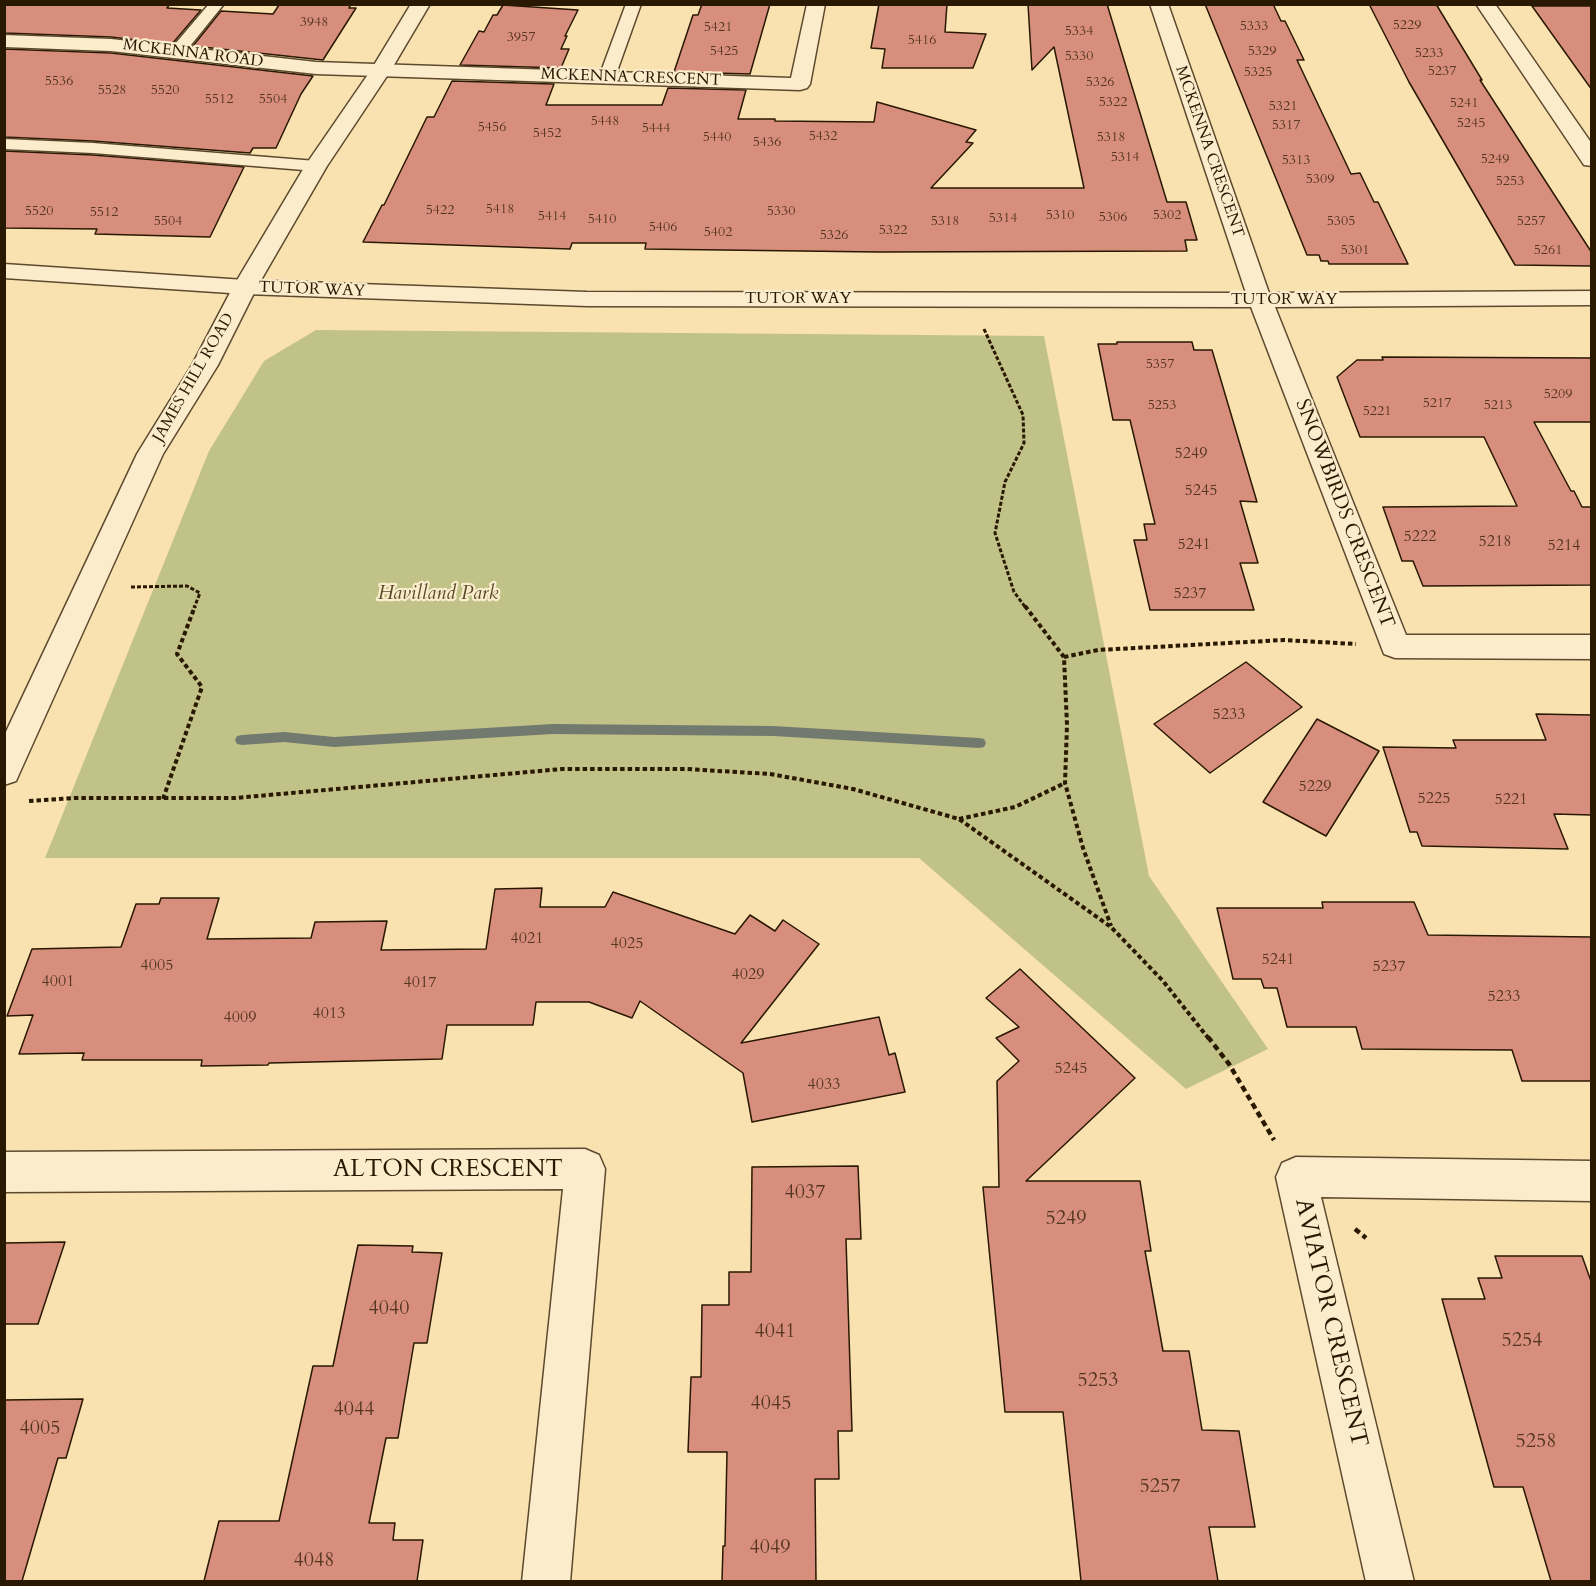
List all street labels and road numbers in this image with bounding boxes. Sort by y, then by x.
street label: MCKENNA ROAD [122,36,264,72]
street label: MCKENNA CRESCENT [1170,63,1248,241]
street label: MCKENNA CRESCENT [540,65,722,91]
street label: TUTOR WAY [258,279,366,301]
street label: TUTOR WAY [745,289,851,309]
street label: TUTOR WAY [1231,290,1337,310]
street label: JAMES HILL ROAD [149,310,239,446]
street label: SNOWBIRDS CRESCENT [1289,396,1399,632]
street label: ALTON CRESCENT [333,1156,563,1184]
street label: AVIATOR CRESCENT [1287,1196,1373,1450]

